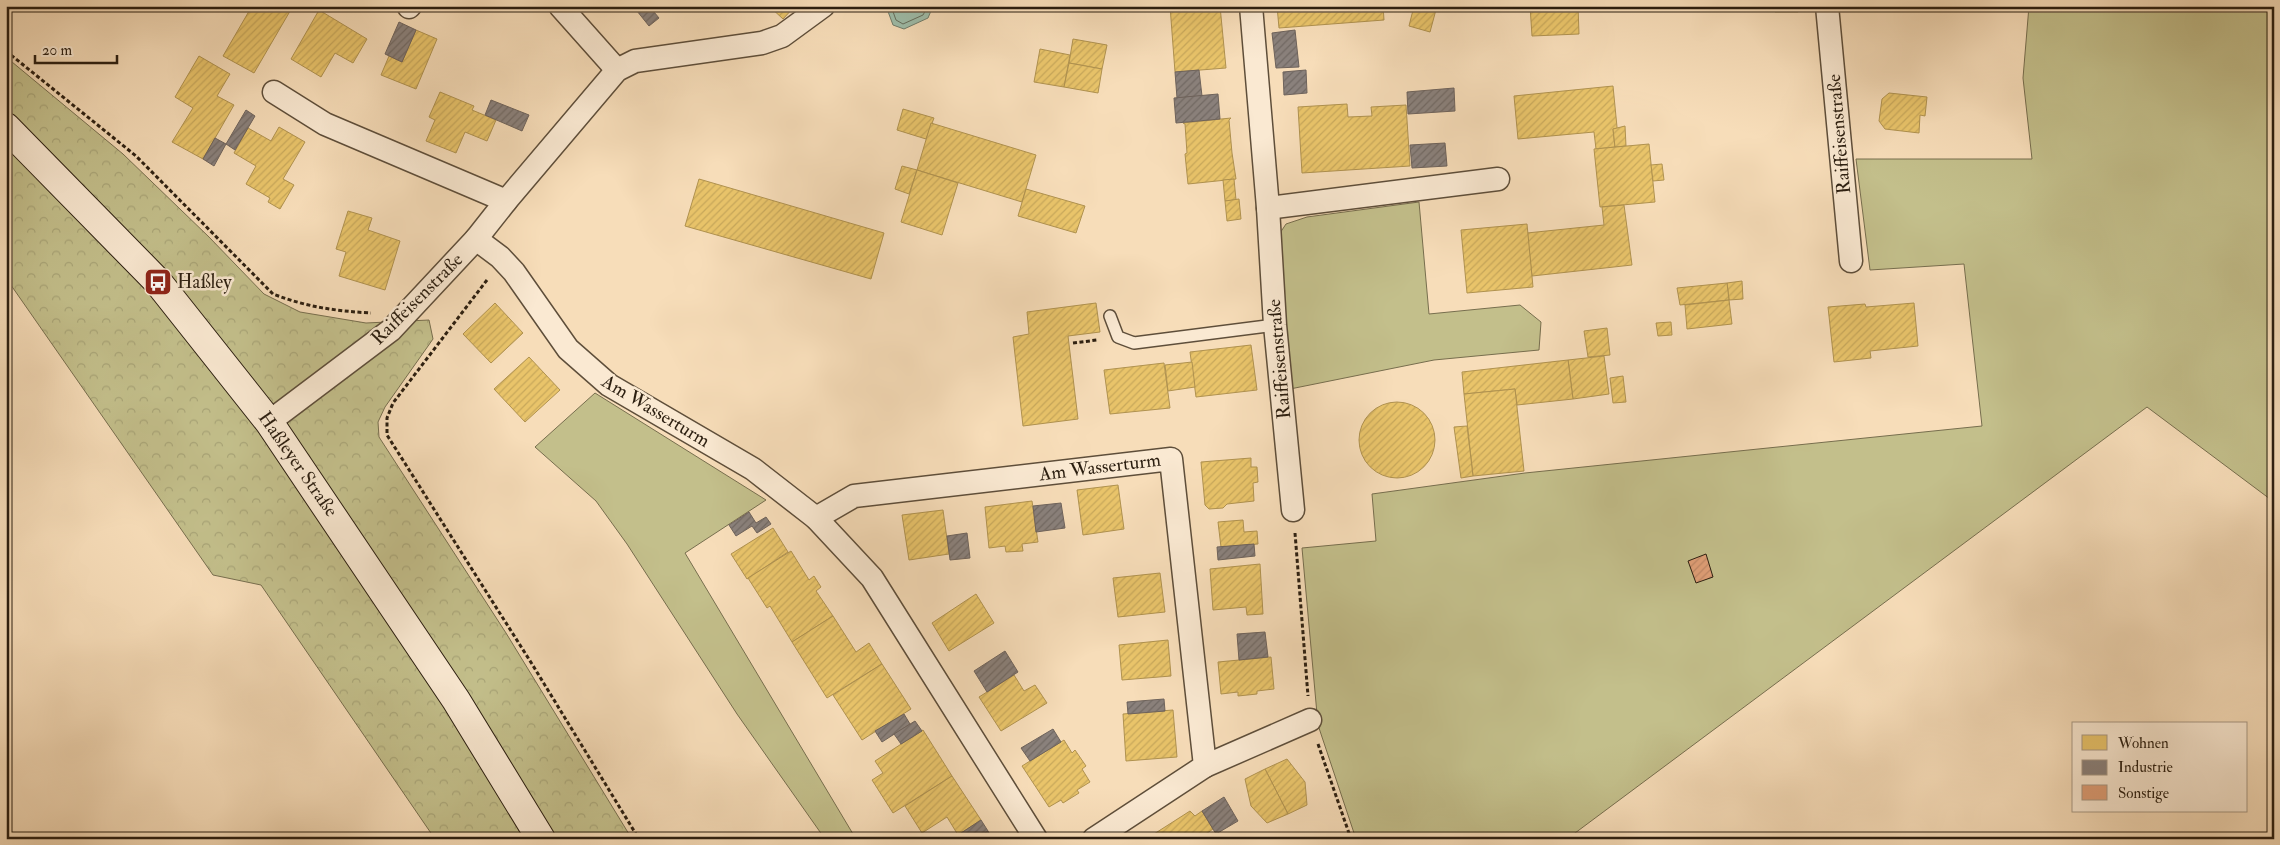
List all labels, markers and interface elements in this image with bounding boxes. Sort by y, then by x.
scale bar [35,32,118,64]
text: 20 m [42,41,72,60]
street label: Raiffeisenstraße [1822,73,1856,195]
street label: Raiffeisenstraße [366,248,468,350]
bus stop icon: Haßley [143,267,173,297]
place label: Haßley [177,270,232,294]
street label: Raiffeisenstraße [1262,298,1296,420]
street label: Am Wasserturm [597,369,715,453]
street label: Haßleyer Straße [253,407,343,521]
street label: Am Wasserturm [1037,448,1162,486]
legend [2072,722,2248,812]
text: Wohnen [2117,734,2169,753]
text: Industrie [2118,758,2173,777]
text: Sonstige [2118,784,2169,803]

